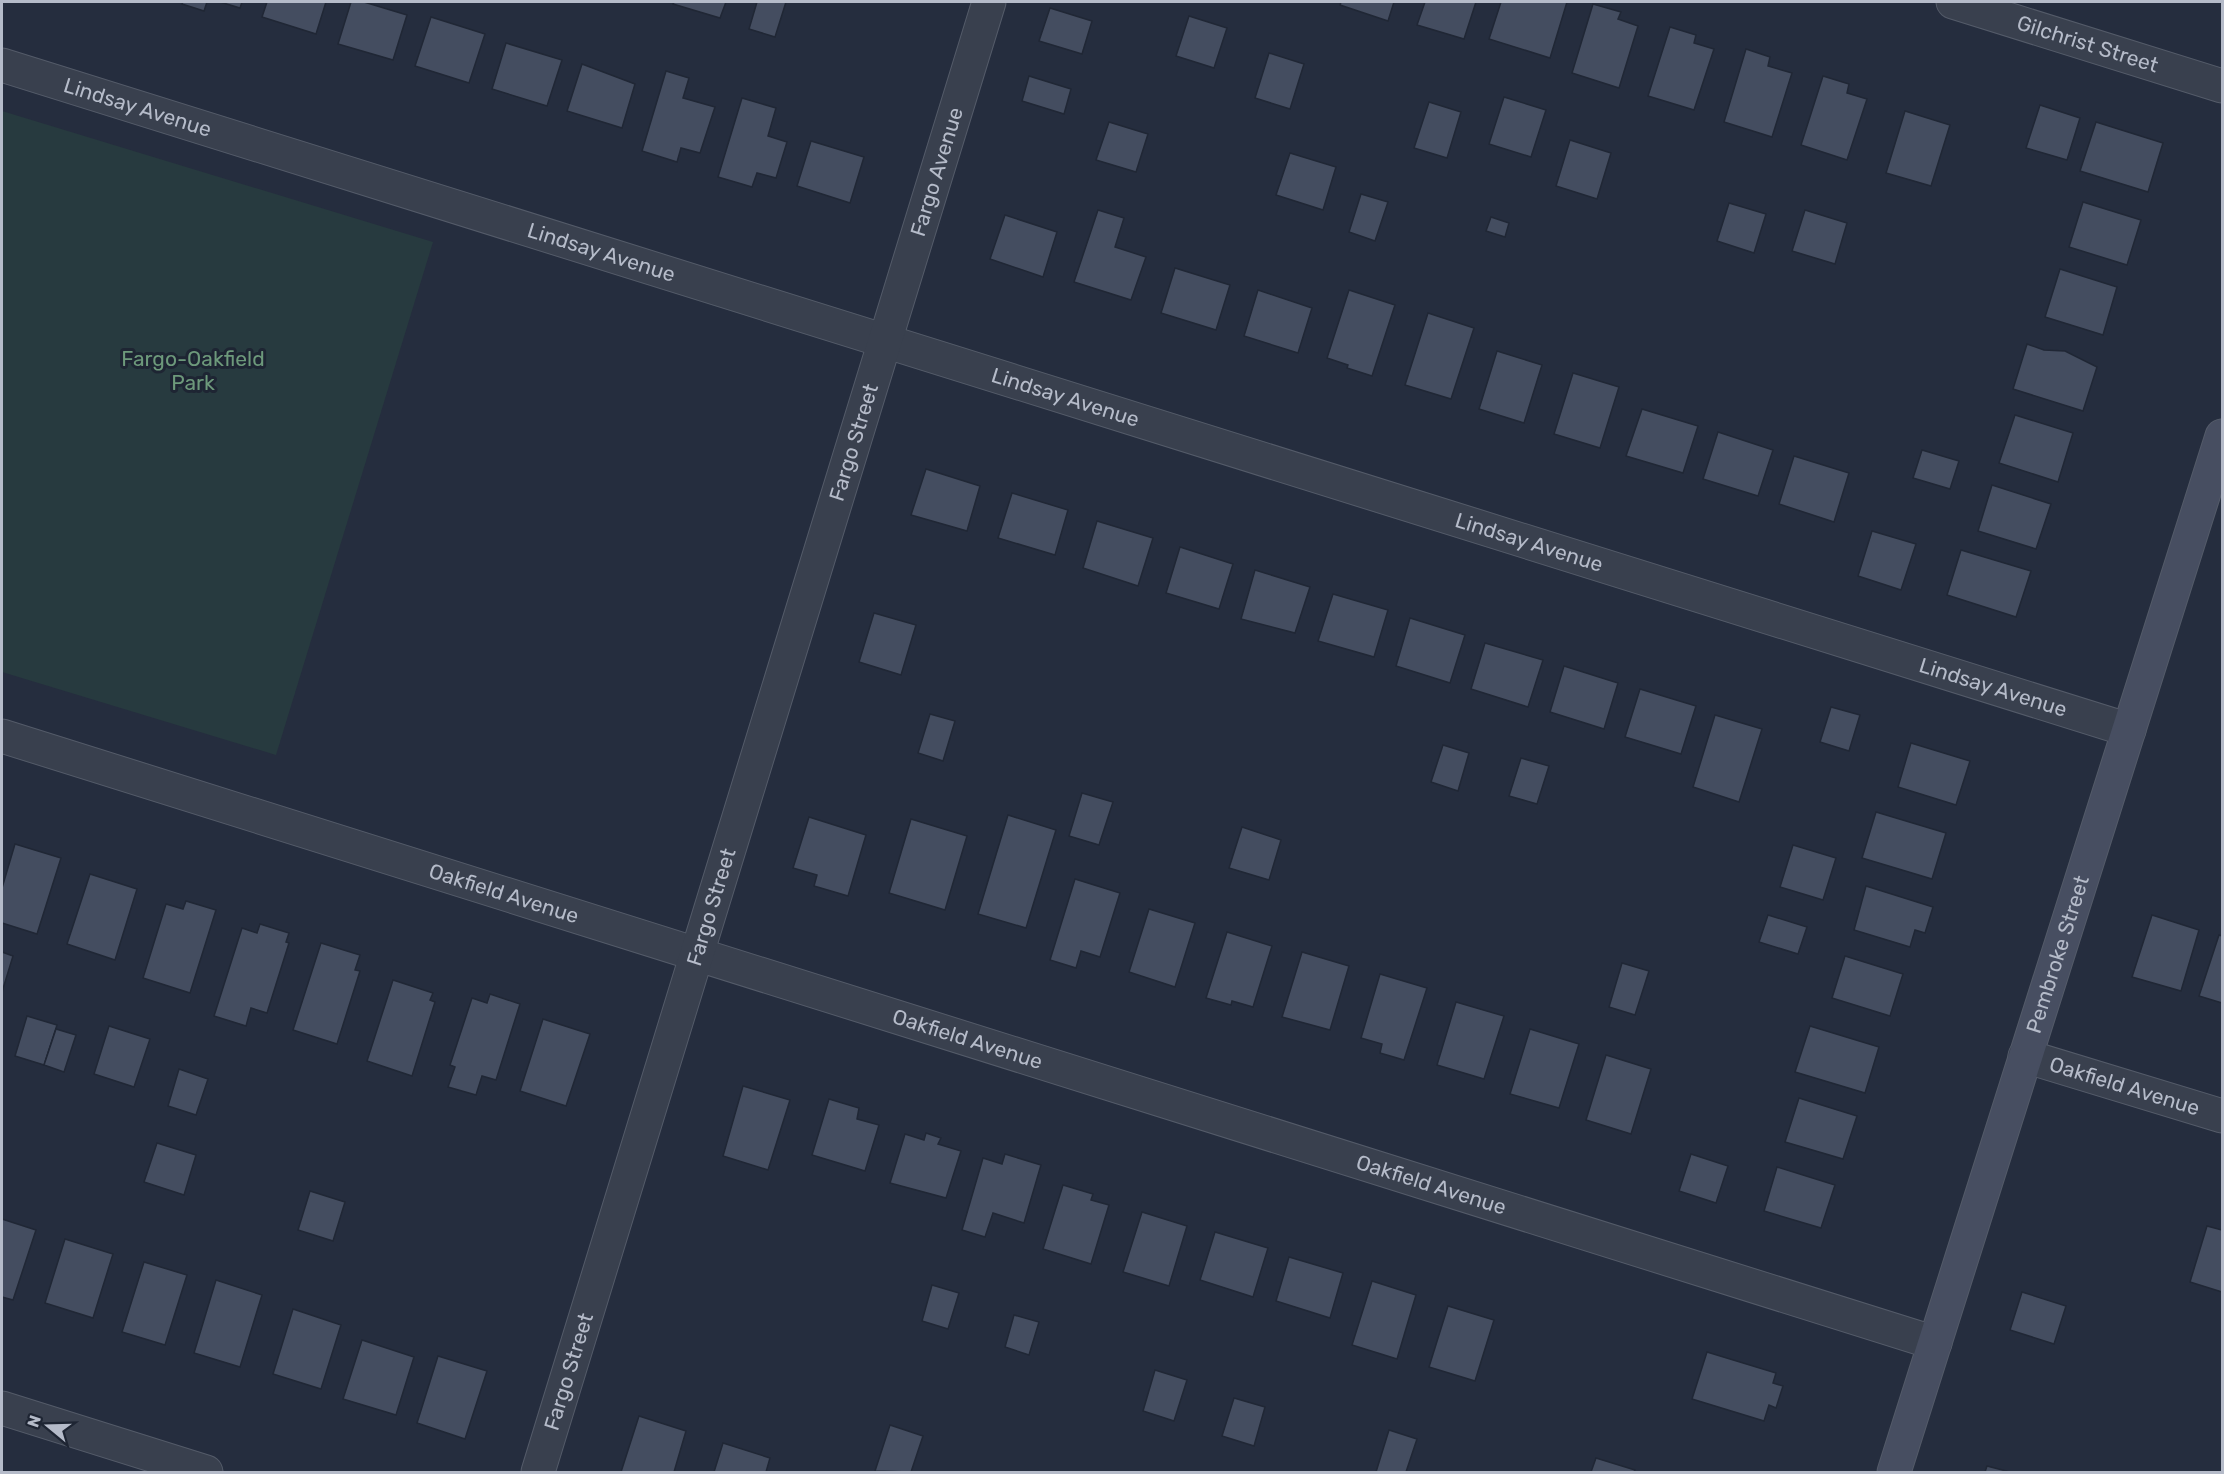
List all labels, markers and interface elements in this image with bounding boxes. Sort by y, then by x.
street label: Gilchrist Street [2014,10,2162,77]
street label: Lindsay Avenue [61,72,215,142]
street label: Fargo Avenue [905,104,968,239]
street label: Lindsay Avenue [525,217,679,287]
park label: Fargo-Oakfield Park [121,346,265,395]
street label: Lindsay Avenue [988,362,1142,432]
street label: Fargo Street [824,380,883,504]
street label: Lindsay Avenue [1452,507,1606,577]
street label: Lindsay Avenue [1916,652,2070,722]
street label: Fargo Street [681,845,741,969]
street label: Oakfield Avenue [426,858,582,928]
street label: Pembroke Street [2021,872,2094,1036]
street label: Oakfield Avenue [890,1003,1046,1074]
street label: Oakfield Avenue [2046,1051,2203,1120]
street label: Oakfield Avenue [1353,1149,1509,1220]
street label: Fargo Street [539,1310,598,1433]
north arrow [18,1396,78,1456]
text: N [23,1413,45,1430]

